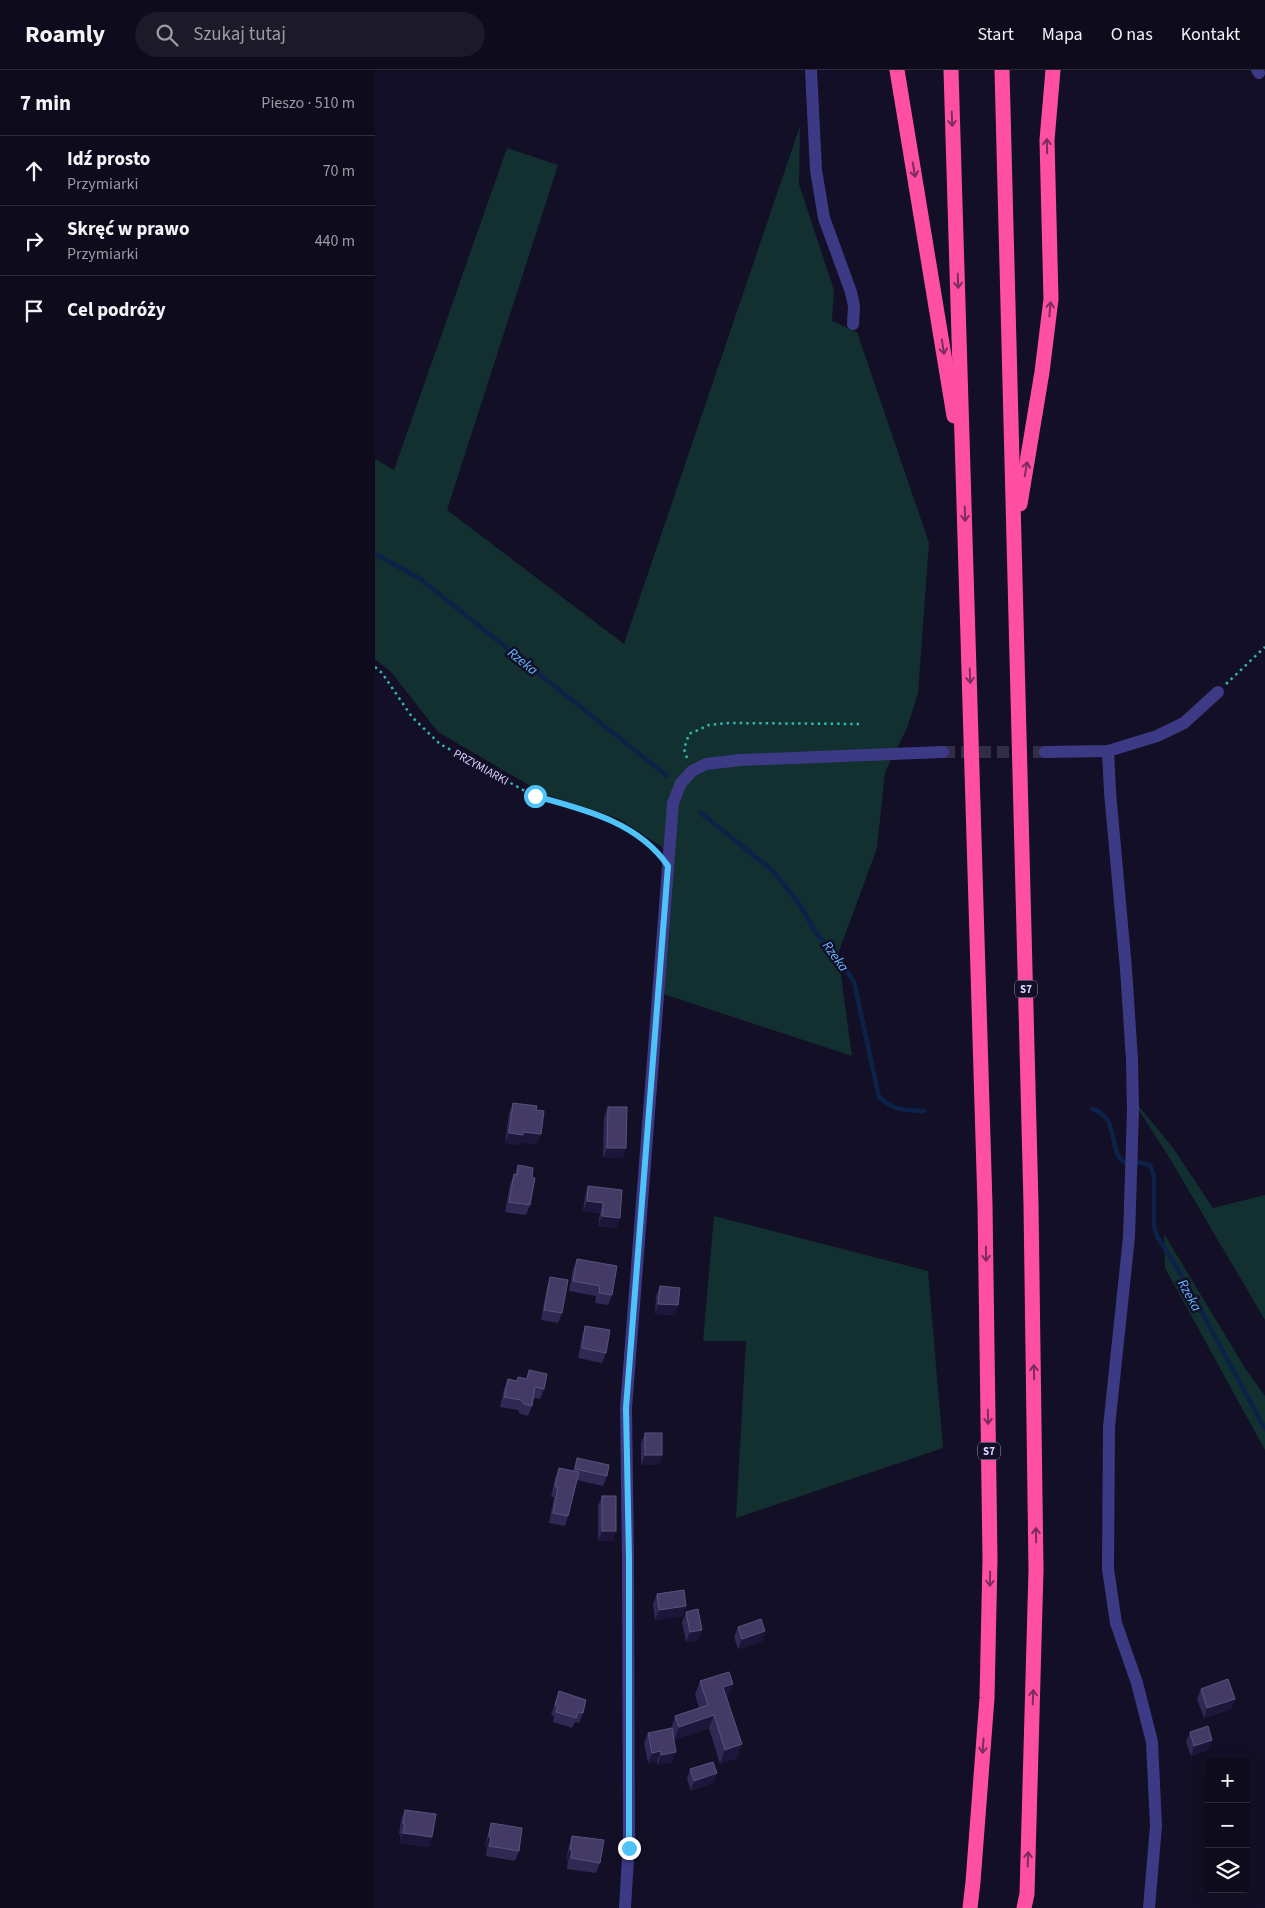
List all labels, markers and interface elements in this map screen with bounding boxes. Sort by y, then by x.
search box [135,12,485,57]
text: Roamly [25,17,105,52]
icon: search [153,21,181,49]
text: Szukaj tutaj [193,21,286,48]
text: Start [977,22,1014,47]
text: Mapa [1042,22,1083,47]
text: O nas [1111,22,1153,47]
text: Kontakt [1181,22,1240,47]
text: 7 min [20,88,71,118]
text: Pieszo · 510 m [261,92,355,114]
one-way arrow [947,110,957,126]
one-way arrow [1043,139,1052,155]
text: Idź prosto [67,146,150,173]
icon: ahead [20,157,48,185]
text: 70 m [323,160,355,182]
one-way arrow [909,162,919,178]
text: Przymiarki [67,173,138,195]
text: Skręć w prawo [67,216,189,243]
icon: right [20,227,48,255]
text: 440 m [315,230,355,252]
text: Przymiarki [67,243,138,265]
one-way arrow [953,273,962,289]
icon: arrive [20,297,48,325]
text: Cel podróży [67,297,166,324]
one-way arrow [1045,301,1055,317]
one-way arrow [938,339,948,355]
one-way arrow [1021,462,1031,478]
one-way arrow [961,505,970,521]
water label: Rzeka [503,643,542,681]
one-way arrow [965,668,975,684]
street label: PRZYMIARKI [450,745,511,790]
route start [524,785,547,808]
water label: Rzeka [817,937,854,977]
road number: S7 [1015,981,1037,998]
one-way arrow [981,1246,991,1262]
water label: Rzeka [1172,1276,1206,1316]
one-way arrow [1029,1364,1039,1380]
one-way arrow [983,1408,993,1424]
road number: S7 [978,1442,1000,1460]
one-way arrow [1031,1527,1041,1543]
one-way arrow [985,1571,994,1587]
one-way arrow [1028,1689,1037,1705]
one-way arrow [979,1738,988,1754]
map controls [1205,1758,1250,1893]
button: + [1205,1758,1250,1803]
button: − [1205,1803,1250,1848]
route end [618,1837,641,1860]
button: layers [1205,1848,1250,1893]
one-way arrow [1023,1852,1032,1868]

